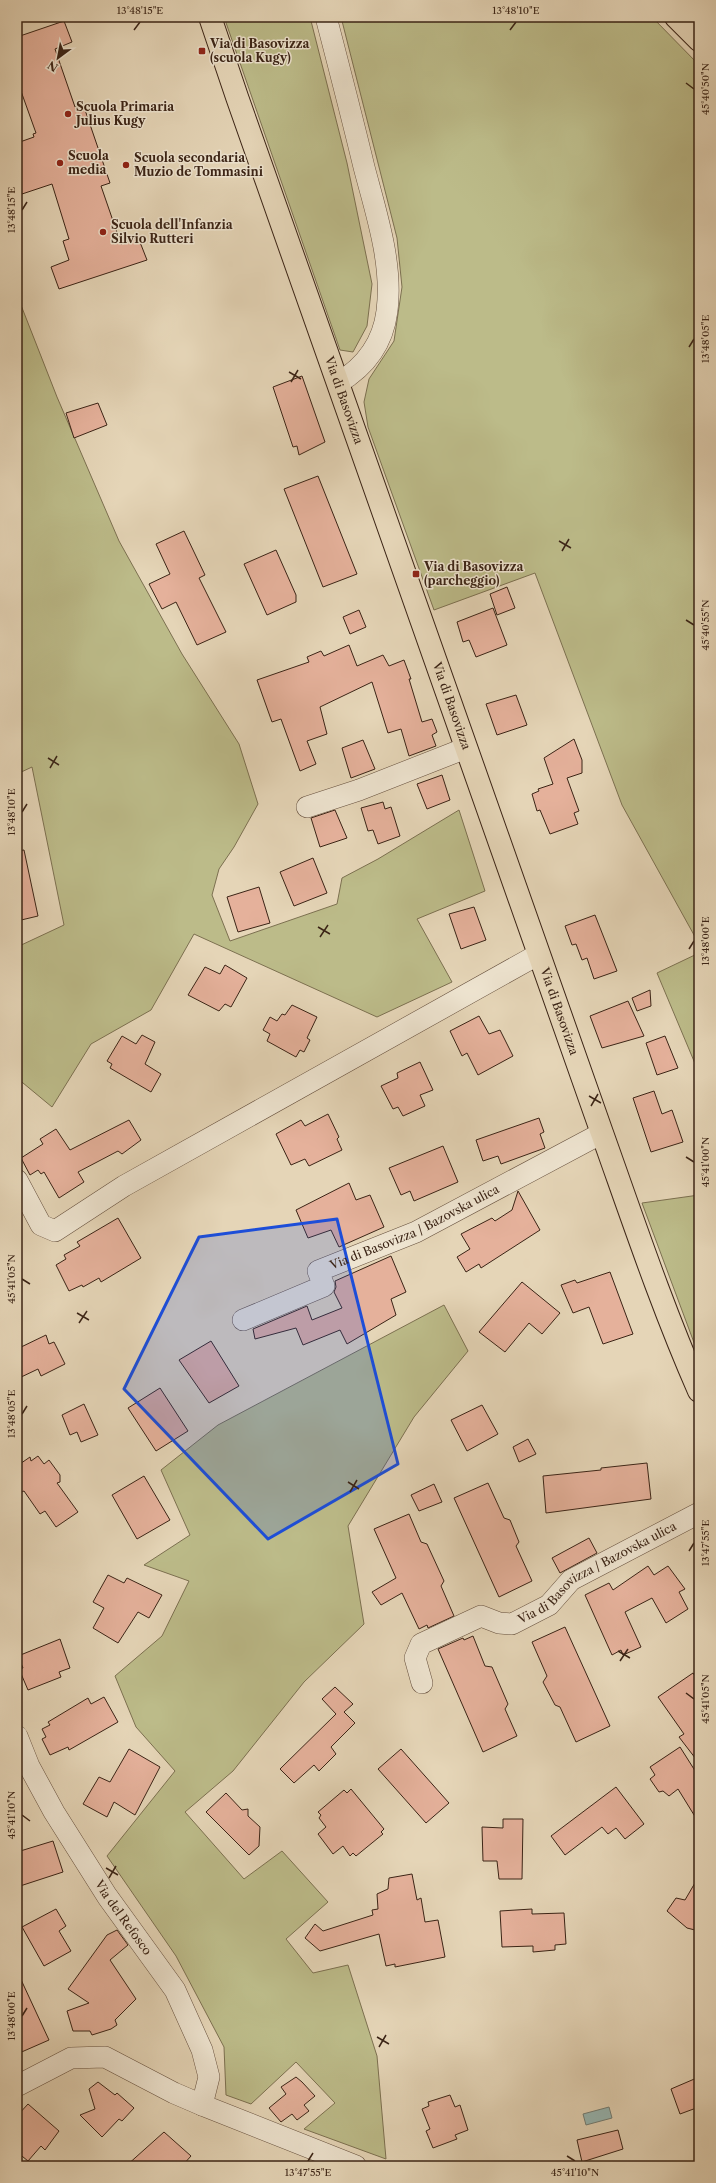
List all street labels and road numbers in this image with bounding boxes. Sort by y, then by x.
street label: Via di Basovizza [322,353,367,446]
street label: Via di Basovizza [429,659,475,752]
street label: Via di Basovizza [537,965,582,1058]
street label: Via di Basovizza / Bazovska ulica [327,1181,502,1273]
street label: Via di Basovizza / Bazovska ulica [514,1518,679,1627]
street label: Via del Refosco [91,1876,155,1958]

